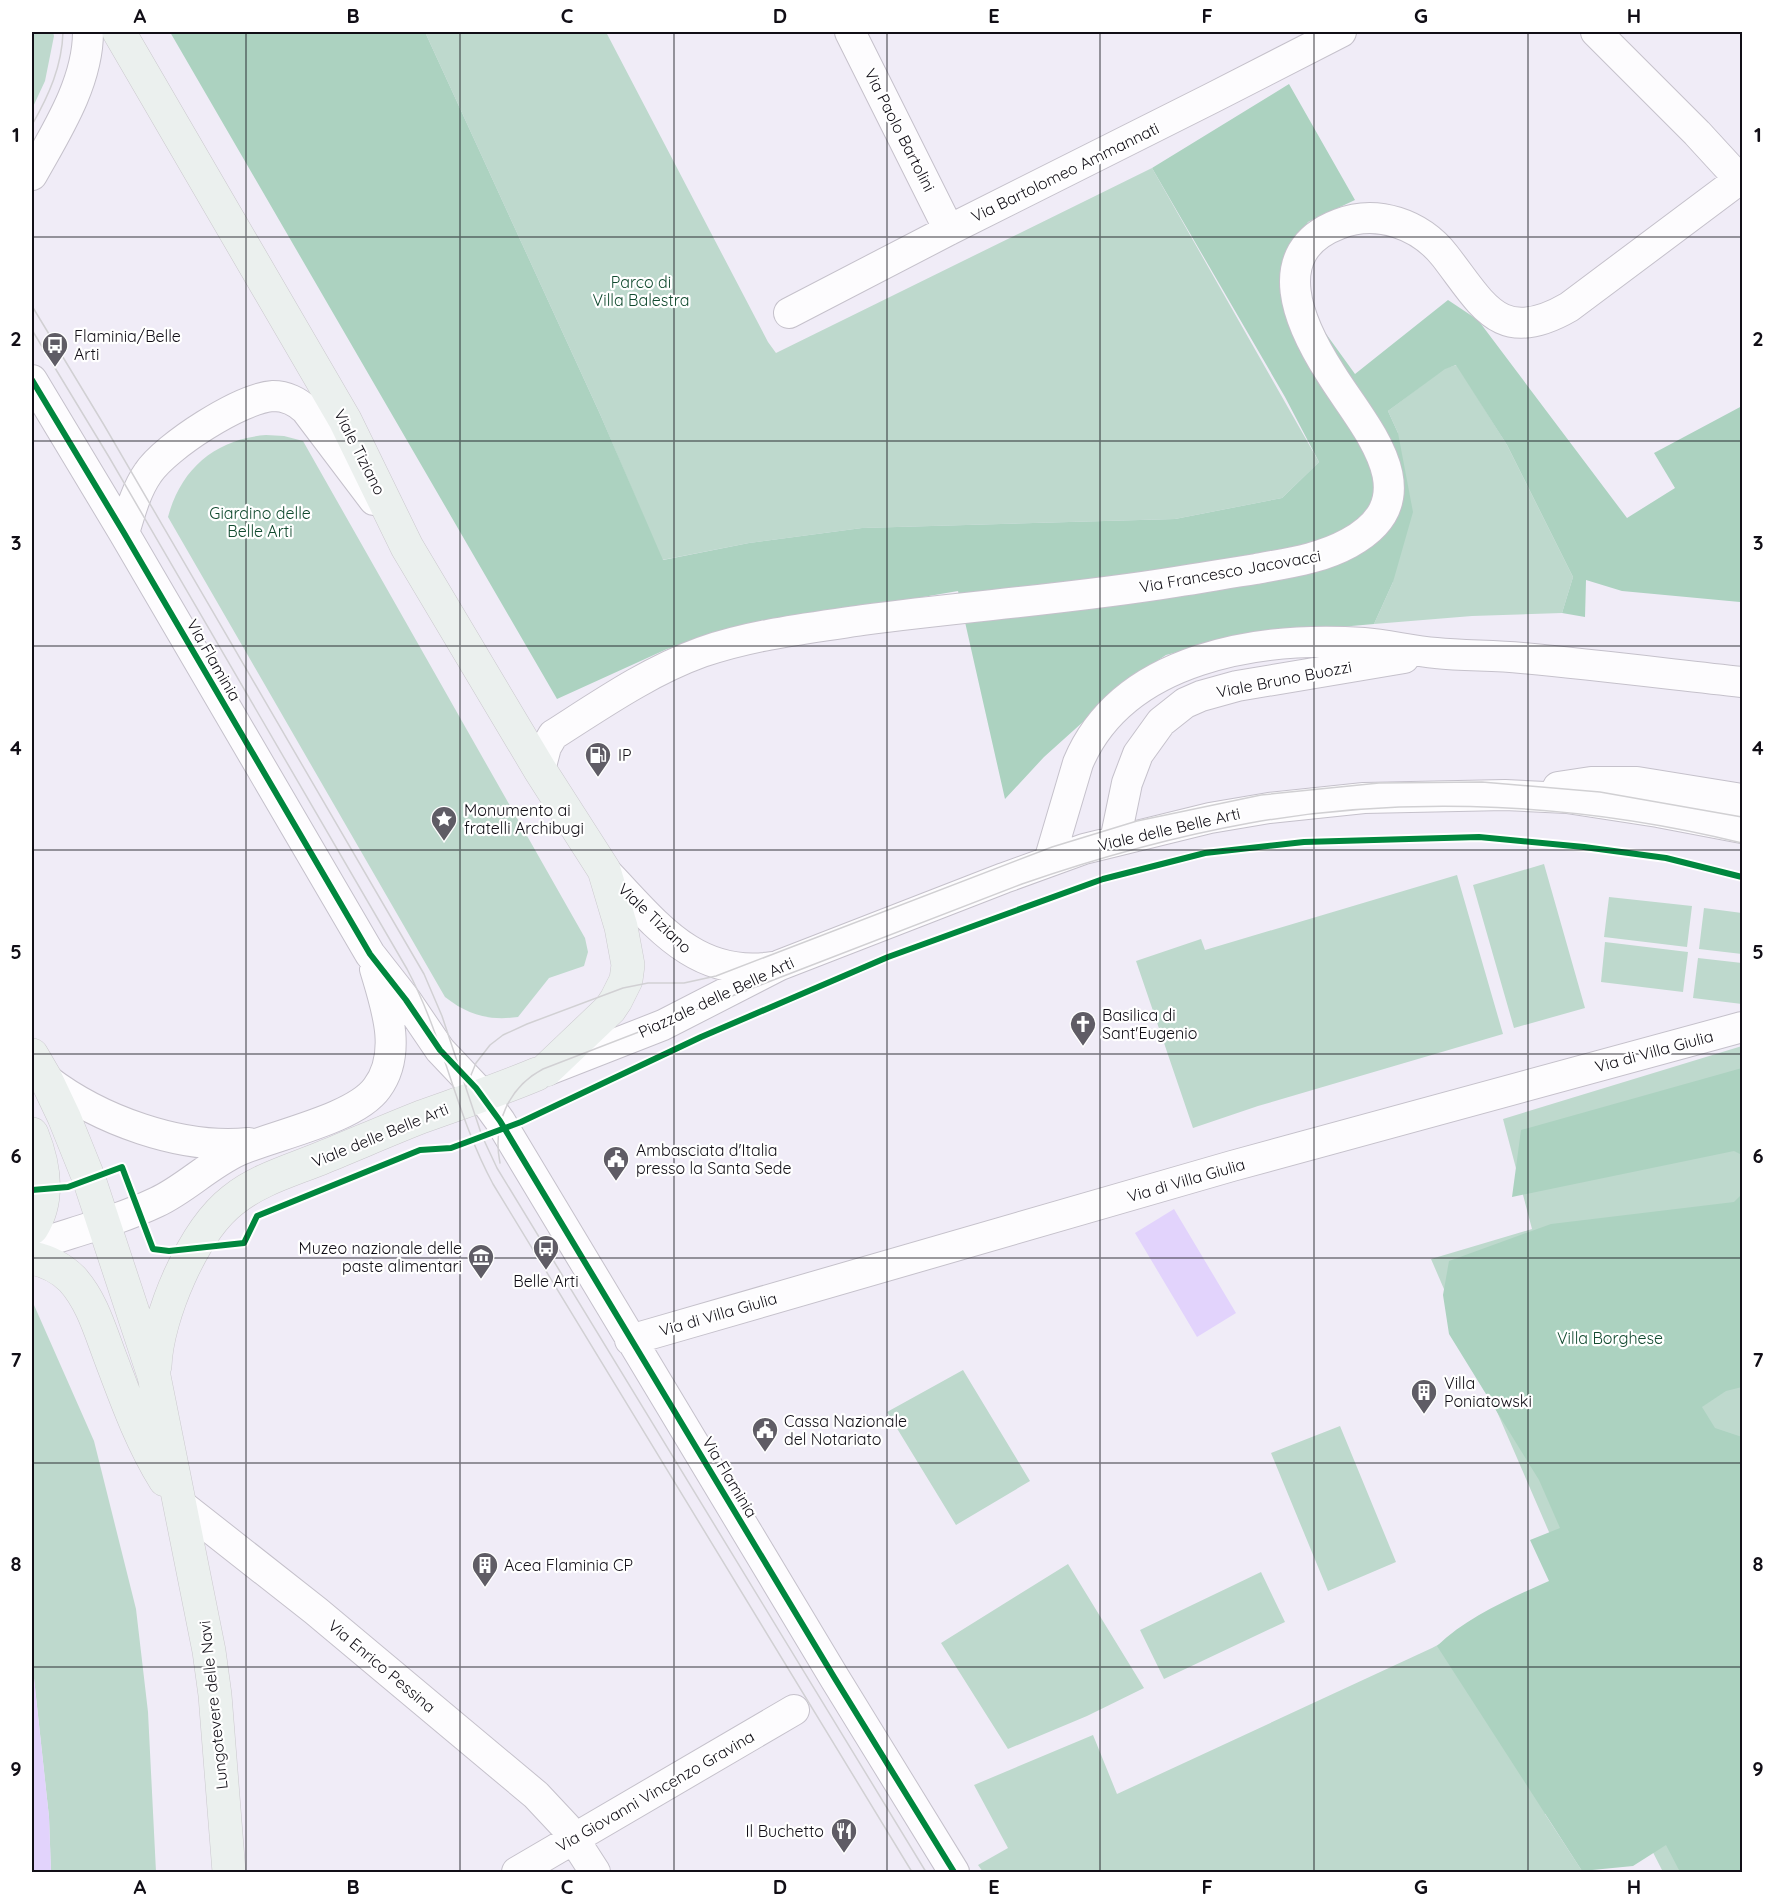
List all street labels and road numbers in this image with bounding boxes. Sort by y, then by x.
street label: Via Paolo Bartolini [860,65,940,195]
street label: Via Bartolomeo Ammannati [968,118,1162,226]
street label: Viale Tiziano [330,406,390,498]
street label: Via Francesco Jacovacci [1138,545,1322,597]
street label: Via Flaminia [183,616,245,704]
street label: Viale Bruno Buozzi [1215,656,1353,702]
street label: Viale delle Belle Arti [1096,803,1242,855]
street label: Viale Tiziano [614,879,696,957]
street label: Piazzale delle Belle Arti [635,952,797,1042]
street label: Via di Villa Giulia [1593,1026,1715,1076]
street label: Viale delle Belle Arti [309,1098,451,1172]
street label: Via di Villa Giulia [1125,1154,1247,1206]
street label: Via di Villa Giulia [657,1288,779,1340]
street label: Via Flaminia [698,1433,762,1521]
street label: Via Enrico Pessina [324,1615,440,1717]
street label: Lungotevere delle Navi [194,1620,232,1790]
street label: Via Giovanni Vincenzo Gravina [552,1726,758,1856]

